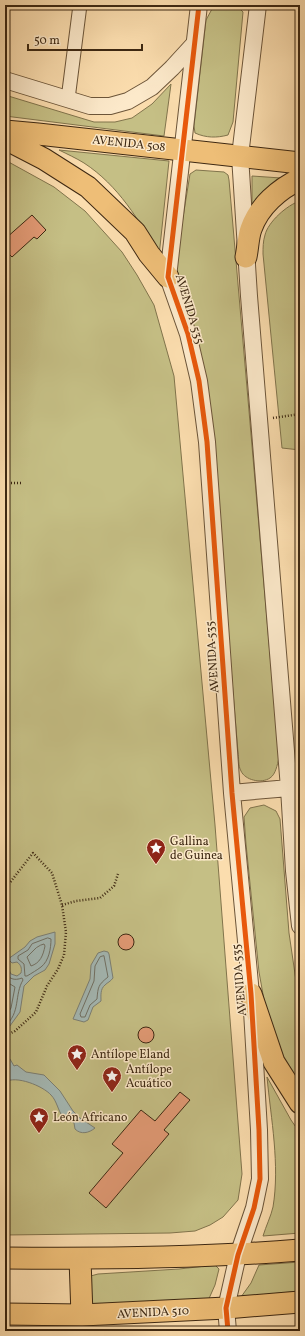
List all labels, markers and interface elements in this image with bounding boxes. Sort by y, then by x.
scale bar [28,26,142,52]
text: 50 m [34,33,60,49]
street label: AVENIDA 508 [92,132,166,156]
street label: AVENIDA 535 [171,272,207,346]
street label: AVENIDA 535 [202,620,224,694]
place label: Gallina de Guinea [170,834,223,864]
place icon: Gallina de Guinea [145,837,167,865]
street label: AVENIDA 535 [229,943,251,1017]
place icon: Antílope Eland [66,1043,88,1071]
place label: Antílope Eland [91,1047,170,1063]
place label: Antílope Acuático [126,1062,172,1092]
place icon: Antílope Acuático [101,1065,123,1093]
place icon: León Africano [28,1106,50,1134]
place label: León Africano [53,1110,127,1126]
street label: AVENIDA 510 [117,1303,190,1323]

